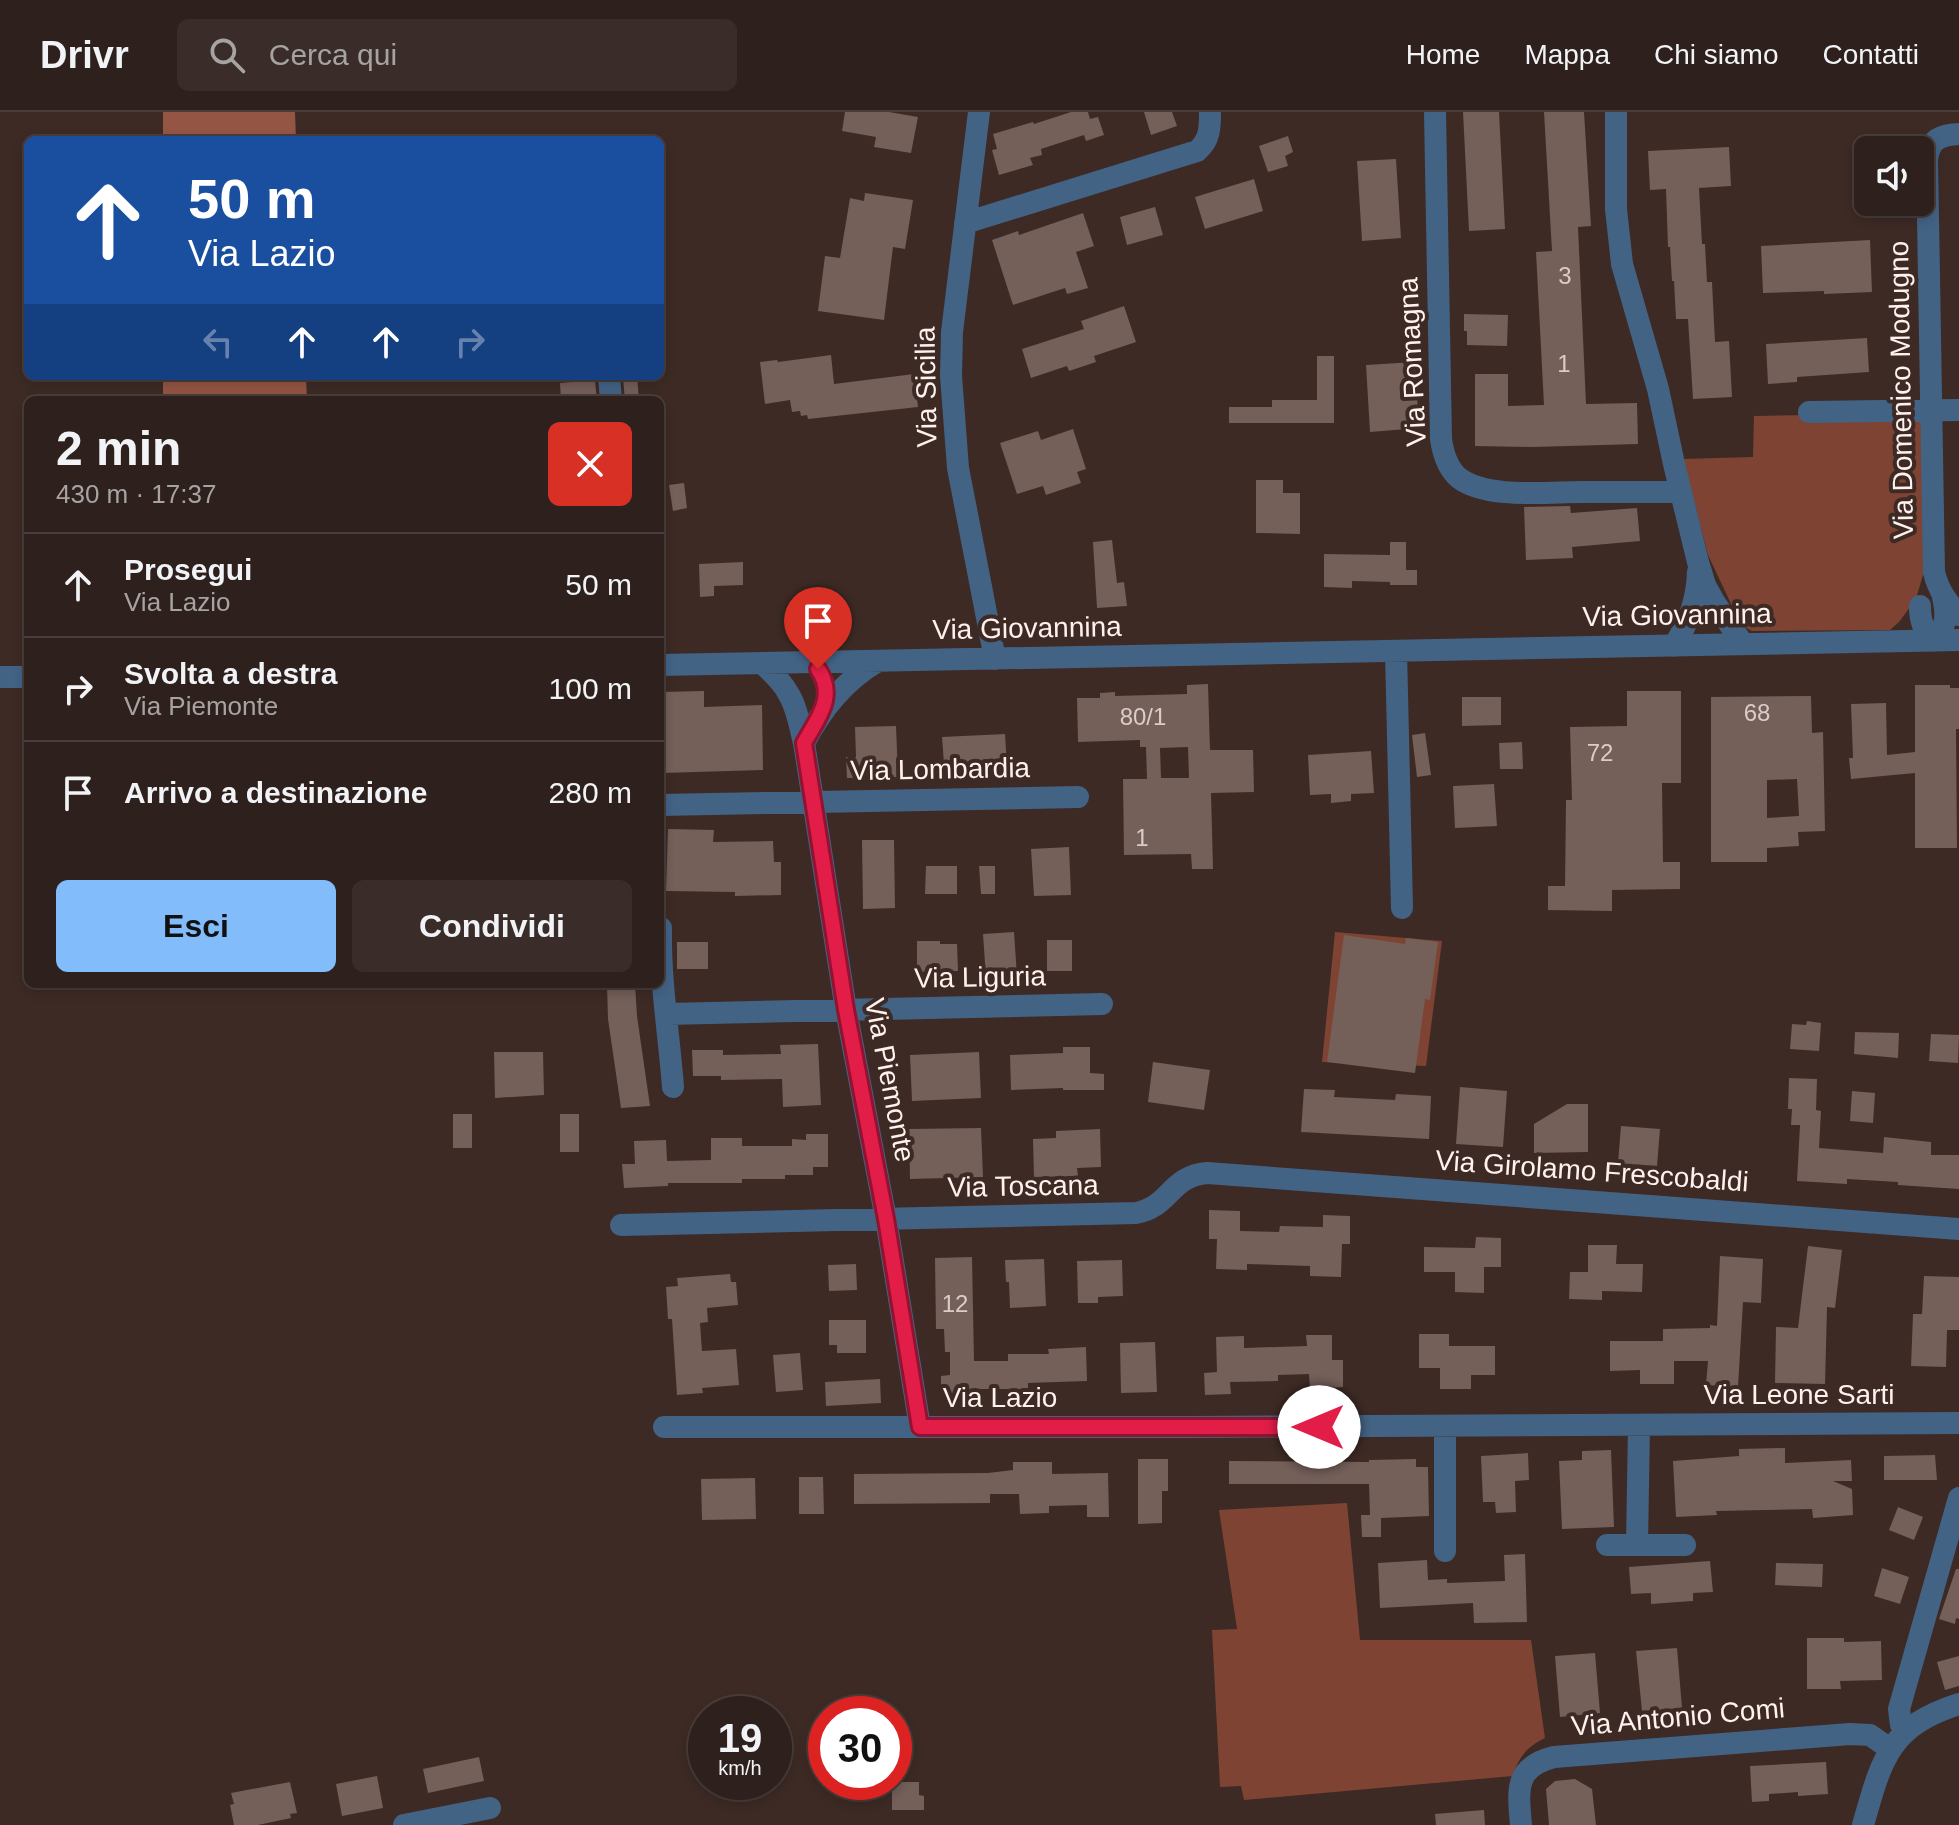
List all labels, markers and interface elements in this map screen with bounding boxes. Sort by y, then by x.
search box [177,19,737,91]
icon: search [205,33,249,77]
text: Drivr [40,34,129,76]
text: Cerca qui [269,38,397,71]
text: Home [1406,39,1480,70]
text: Mappa [1524,39,1610,70]
text: Chi siamo [1654,39,1779,70]
text: Contatti [1823,39,1919,70]
map controls [1854,136,1934,216]
button: sound [1854,136,1934,216]
text: 50 m [188,167,316,230]
icon: ahead [56,168,160,272]
text: Via Lazio [188,233,335,274]
street label: Via Domenico Modugno [1883,241,1919,539]
house number: 3 [1558,262,1572,289]
street label: Via Romagna [1392,276,1432,447]
icon: left [196,320,240,364]
icon: ahead [280,320,324,364]
icon: ahead [364,320,408,364]
icon: right [448,320,492,364]
street label: Via Sicilia [909,326,943,448]
house number: 1 [1557,350,1571,377]
text: 2 min [56,422,181,475]
button: close [548,422,632,506]
text: 430 m · 17:37 [56,479,216,509]
text: Prosegui [124,553,252,586]
icon: ahead [56,563,100,607]
text: 50 m [565,568,632,601]
text: Via Lazio [124,587,231,617]
pin [784,587,852,669]
street label: Via Giovannina [1582,598,1772,632]
icon: arrive [796,599,840,643]
street label: Via Giovannina [932,611,1122,645]
text: Svolta a destra [124,657,337,690]
icon: right [56,667,100,711]
text: 100 m [549,672,632,705]
text: Via Piemonte [124,691,278,721]
house number: 68 [1744,699,1770,726]
house number: 80/1 [1120,703,1166,730]
house number: 72 [1587,739,1613,766]
street label: Via Lombardia [850,752,1031,786]
icon: arrive [56,771,100,815]
text: Arrivo a destinazione [124,776,427,809]
text: 280 m [549,776,632,809]
house number: 1 [1135,824,1149,851]
button: Esci [56,880,336,972]
button: Condividi [352,880,632,972]
street label: Via Liguria [914,960,1047,994]
street label: Via Piemonte [859,996,921,1164]
street label: Via Girolamo Frescobaldi [1434,1145,1750,1197]
street label: Via Toscana [947,1169,1099,1203]
house number: 12 [942,1290,968,1317]
street label: Via Leone Sarti [1704,1379,1894,1410]
street label: Via Lazio [943,1382,1057,1413]
position arrow [1277,1385,1361,1469]
street label: Via Antonio Comi [1570,1692,1786,1742]
speed limit sign: 30 [808,1696,912,1800]
text: 19 [718,1716,762,1760]
text: km/h [718,1757,762,1779]

